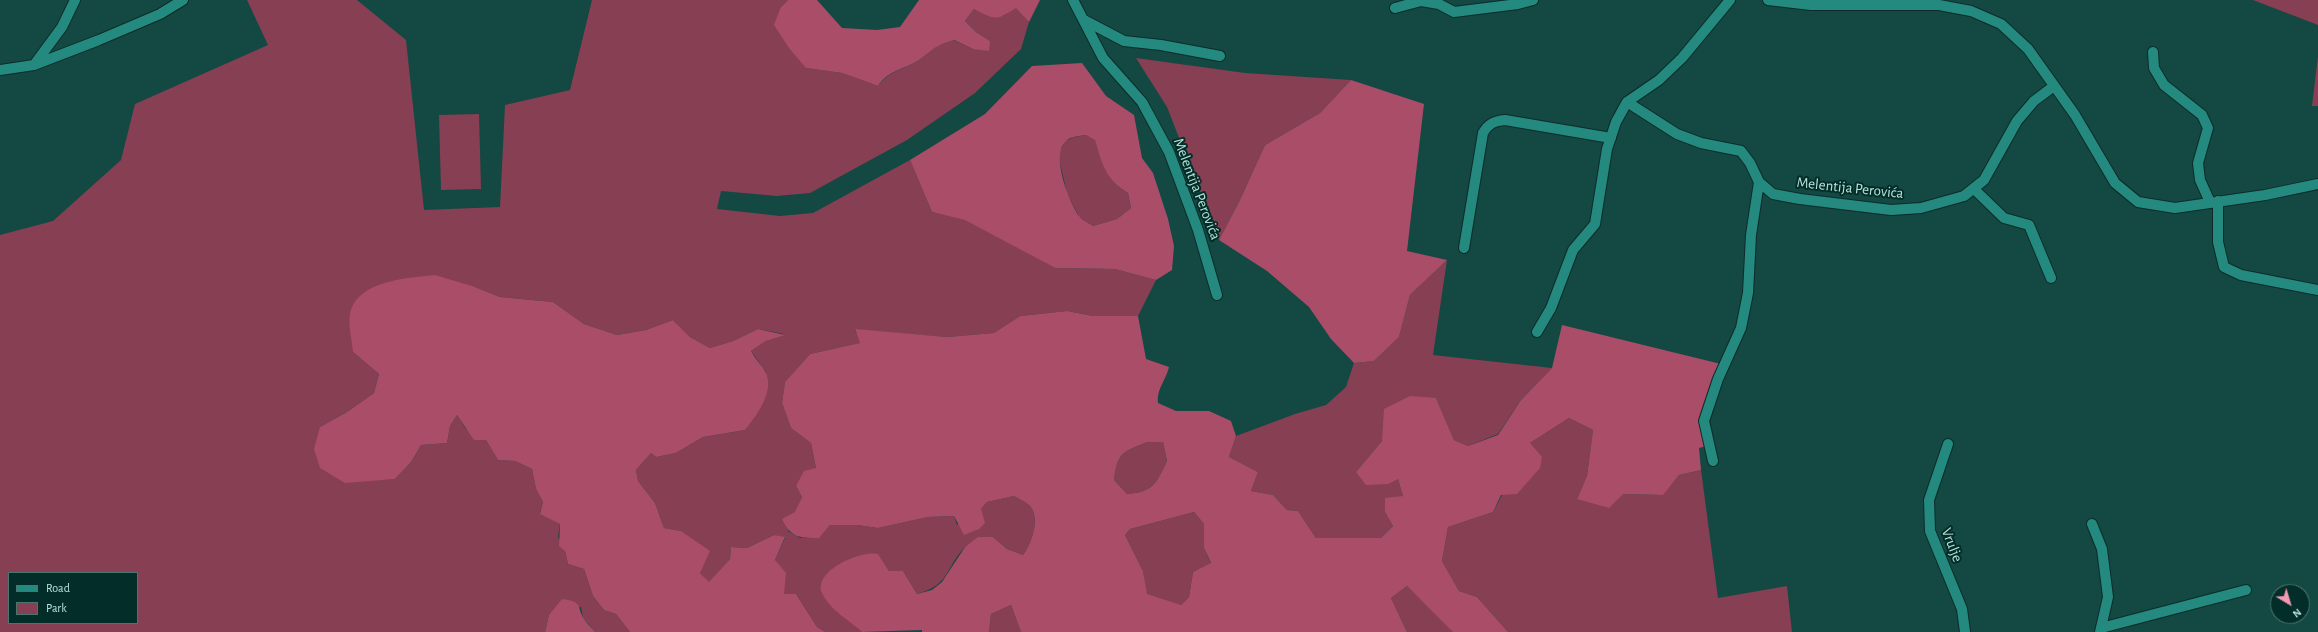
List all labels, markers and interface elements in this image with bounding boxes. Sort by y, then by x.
street label: Melentija Perovića [1169,136,1225,242]
street label: Melentija Perovića [1796,173,1904,203]
street label: Vrulje [1937,526,1967,564]
legend [8,572,138,624]
text: Road [46,582,70,594]
north arrow [2270,584,2310,624]
text: Park [46,602,67,614]
text: N [2291,606,2303,620]

